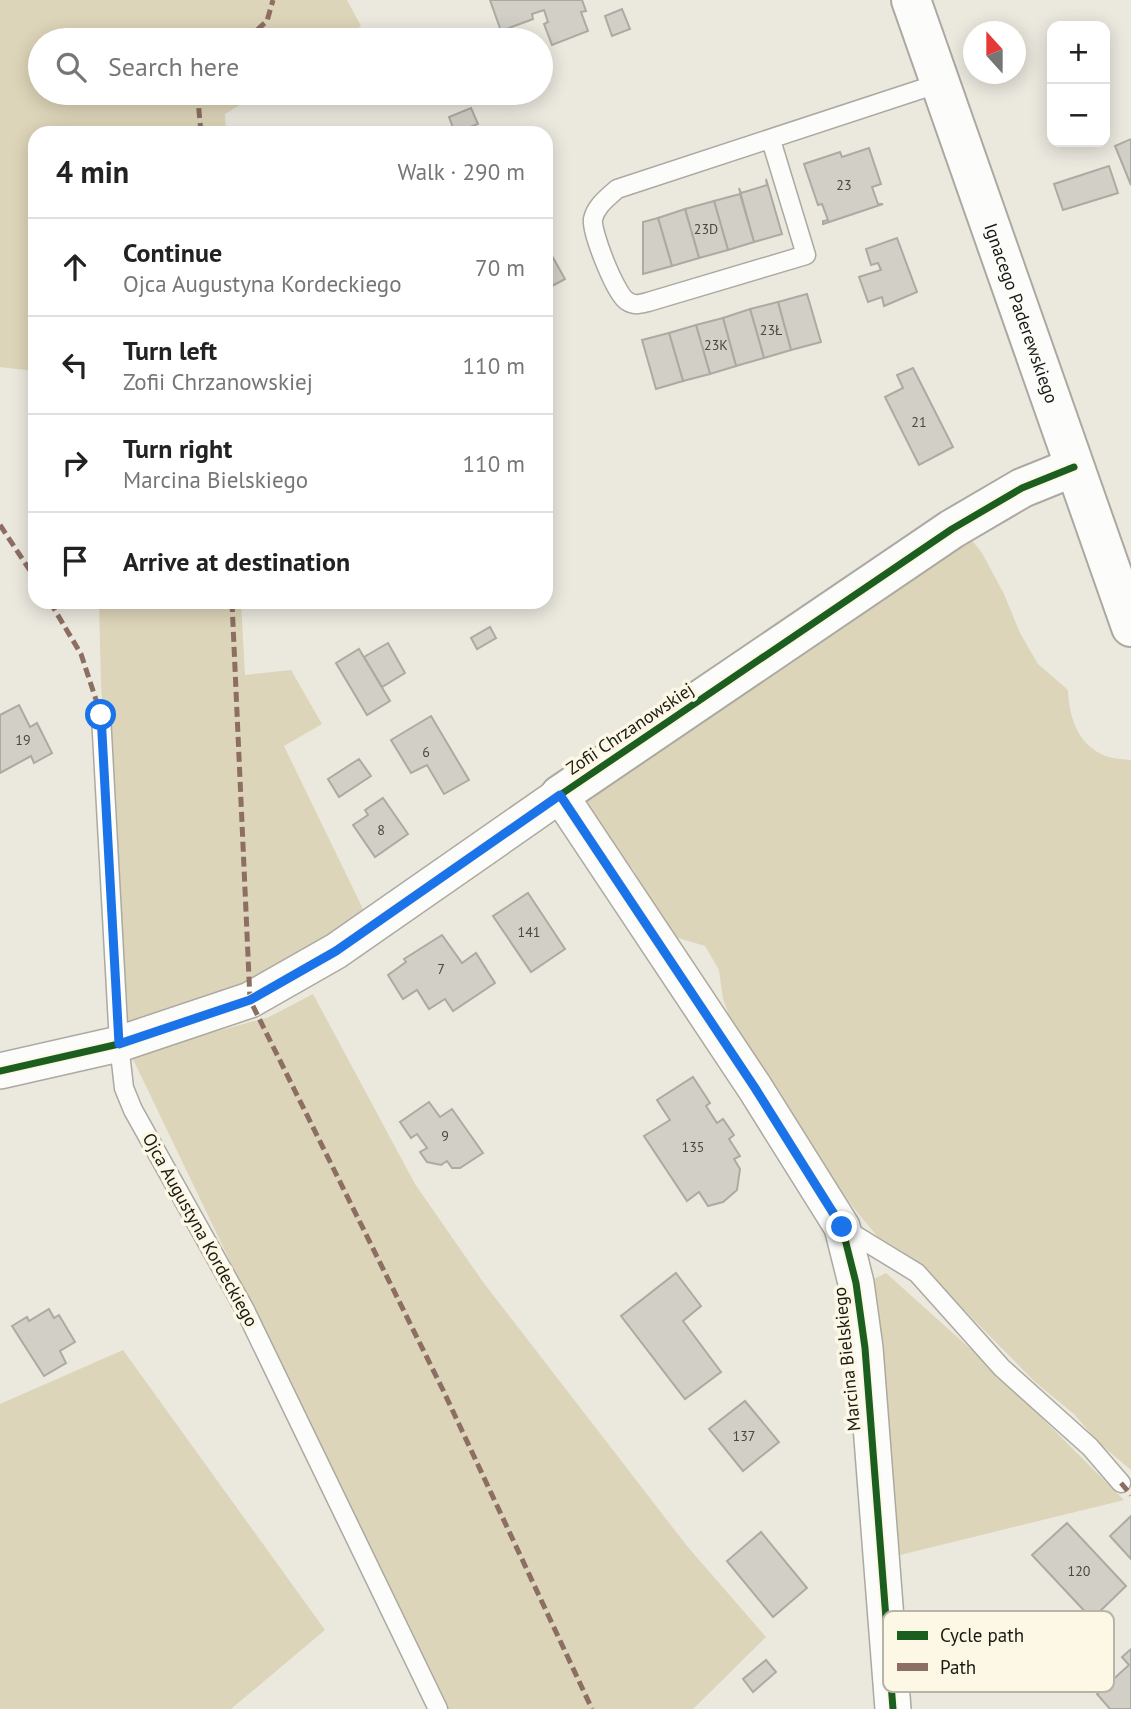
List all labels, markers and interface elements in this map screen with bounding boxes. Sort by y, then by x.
north arrow [963,21,1026,84]
map controls [1047,21,1110,147]
button: + [1047,21,1110,84]
search box [28,28,553,105]
icon: search [52,48,90,86]
text: Search here [108,50,239,83]
button: − [1047,84,1110,147]
text: 4 min [56,152,129,191]
text: Walk · 290 m [398,157,525,186]
house number: 23 [836,176,852,194]
house number: 23D [694,220,718,238]
street label: Ignacego Paderewskiego [979,220,1064,406]
text: Continue [123,236,222,269]
icon: ahead [56,248,94,286]
text: 70 m [475,253,525,282]
text: Ojca Augustyna Kordeckiego [123,269,402,298]
house number: 23Ł [760,321,782,339]
text: Turn left [123,334,217,367]
house number: 23K [704,336,728,354]
icon: left [56,346,94,384]
text: 110 m [463,351,525,380]
text: Zofii Chrzanowskiej [123,367,313,396]
house number: 21 [911,413,927,431]
text: Turn right [123,432,232,465]
icon: right [56,444,94,482]
text: 110 m [463,449,525,478]
text: Marcina Bielskiego [123,465,308,494]
icon: arrive [56,542,94,580]
text: Arrive at destination [123,545,350,578]
street label: Zofii Chrzanowskiej [562,678,698,780]
route start [85,699,116,730]
house number: 19 [15,731,31,749]
house number: 6 [422,743,430,761]
house number: 8 [377,821,385,839]
house number: 141 [518,923,540,941]
house number: 7 [437,960,445,978]
house number: 9 [441,1127,449,1145]
street label: Ojca Augustyna Kordeckiego [138,1129,263,1331]
house number: 135 [682,1138,704,1156]
route end [826,1211,857,1242]
street label: Marcina Bielskiego [827,1286,866,1432]
house number: 137 [733,1427,755,1445]
house number: 120 [1068,1562,1091,1580]
legend [883,1611,1114,1692]
text: Cycle path [940,1623,1024,1647]
text: Path [940,1655,976,1679]

